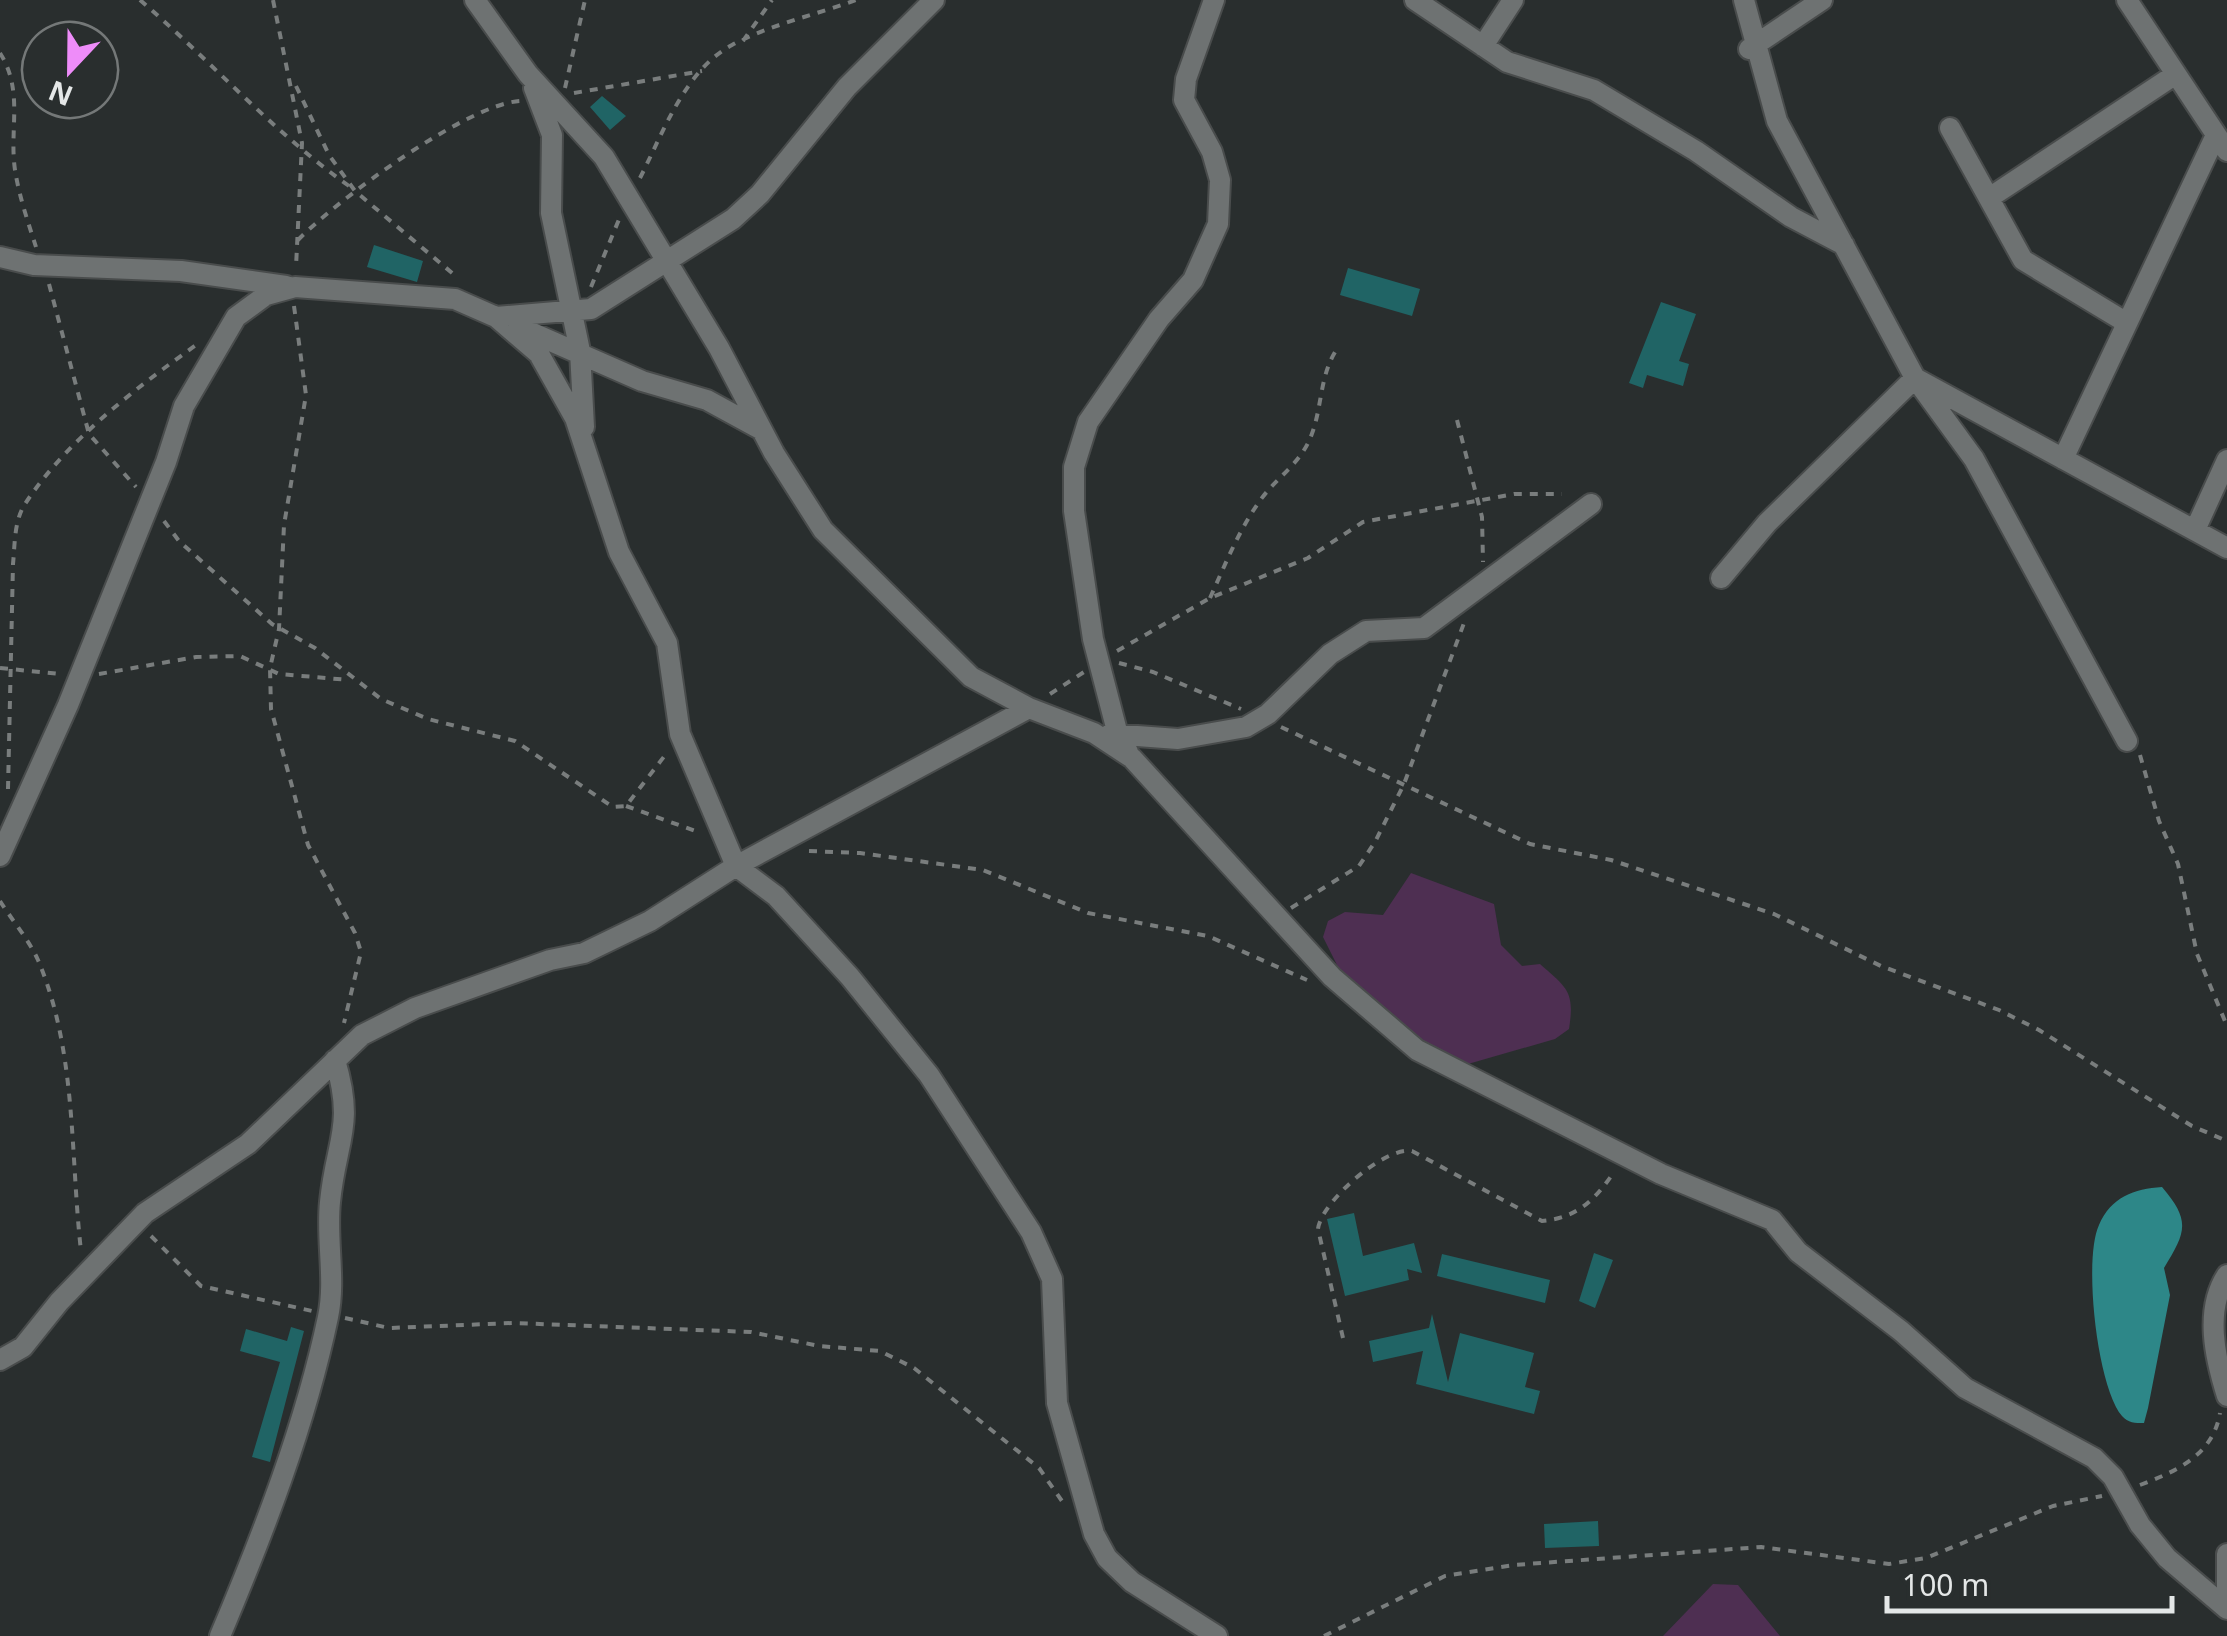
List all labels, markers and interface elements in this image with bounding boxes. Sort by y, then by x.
north arrow [20,20,120,120]
text: N [43,72,78,116]
scale bar [1887,1551,2172,1613]
text: 100 m [1902,1564,1989,1605]

